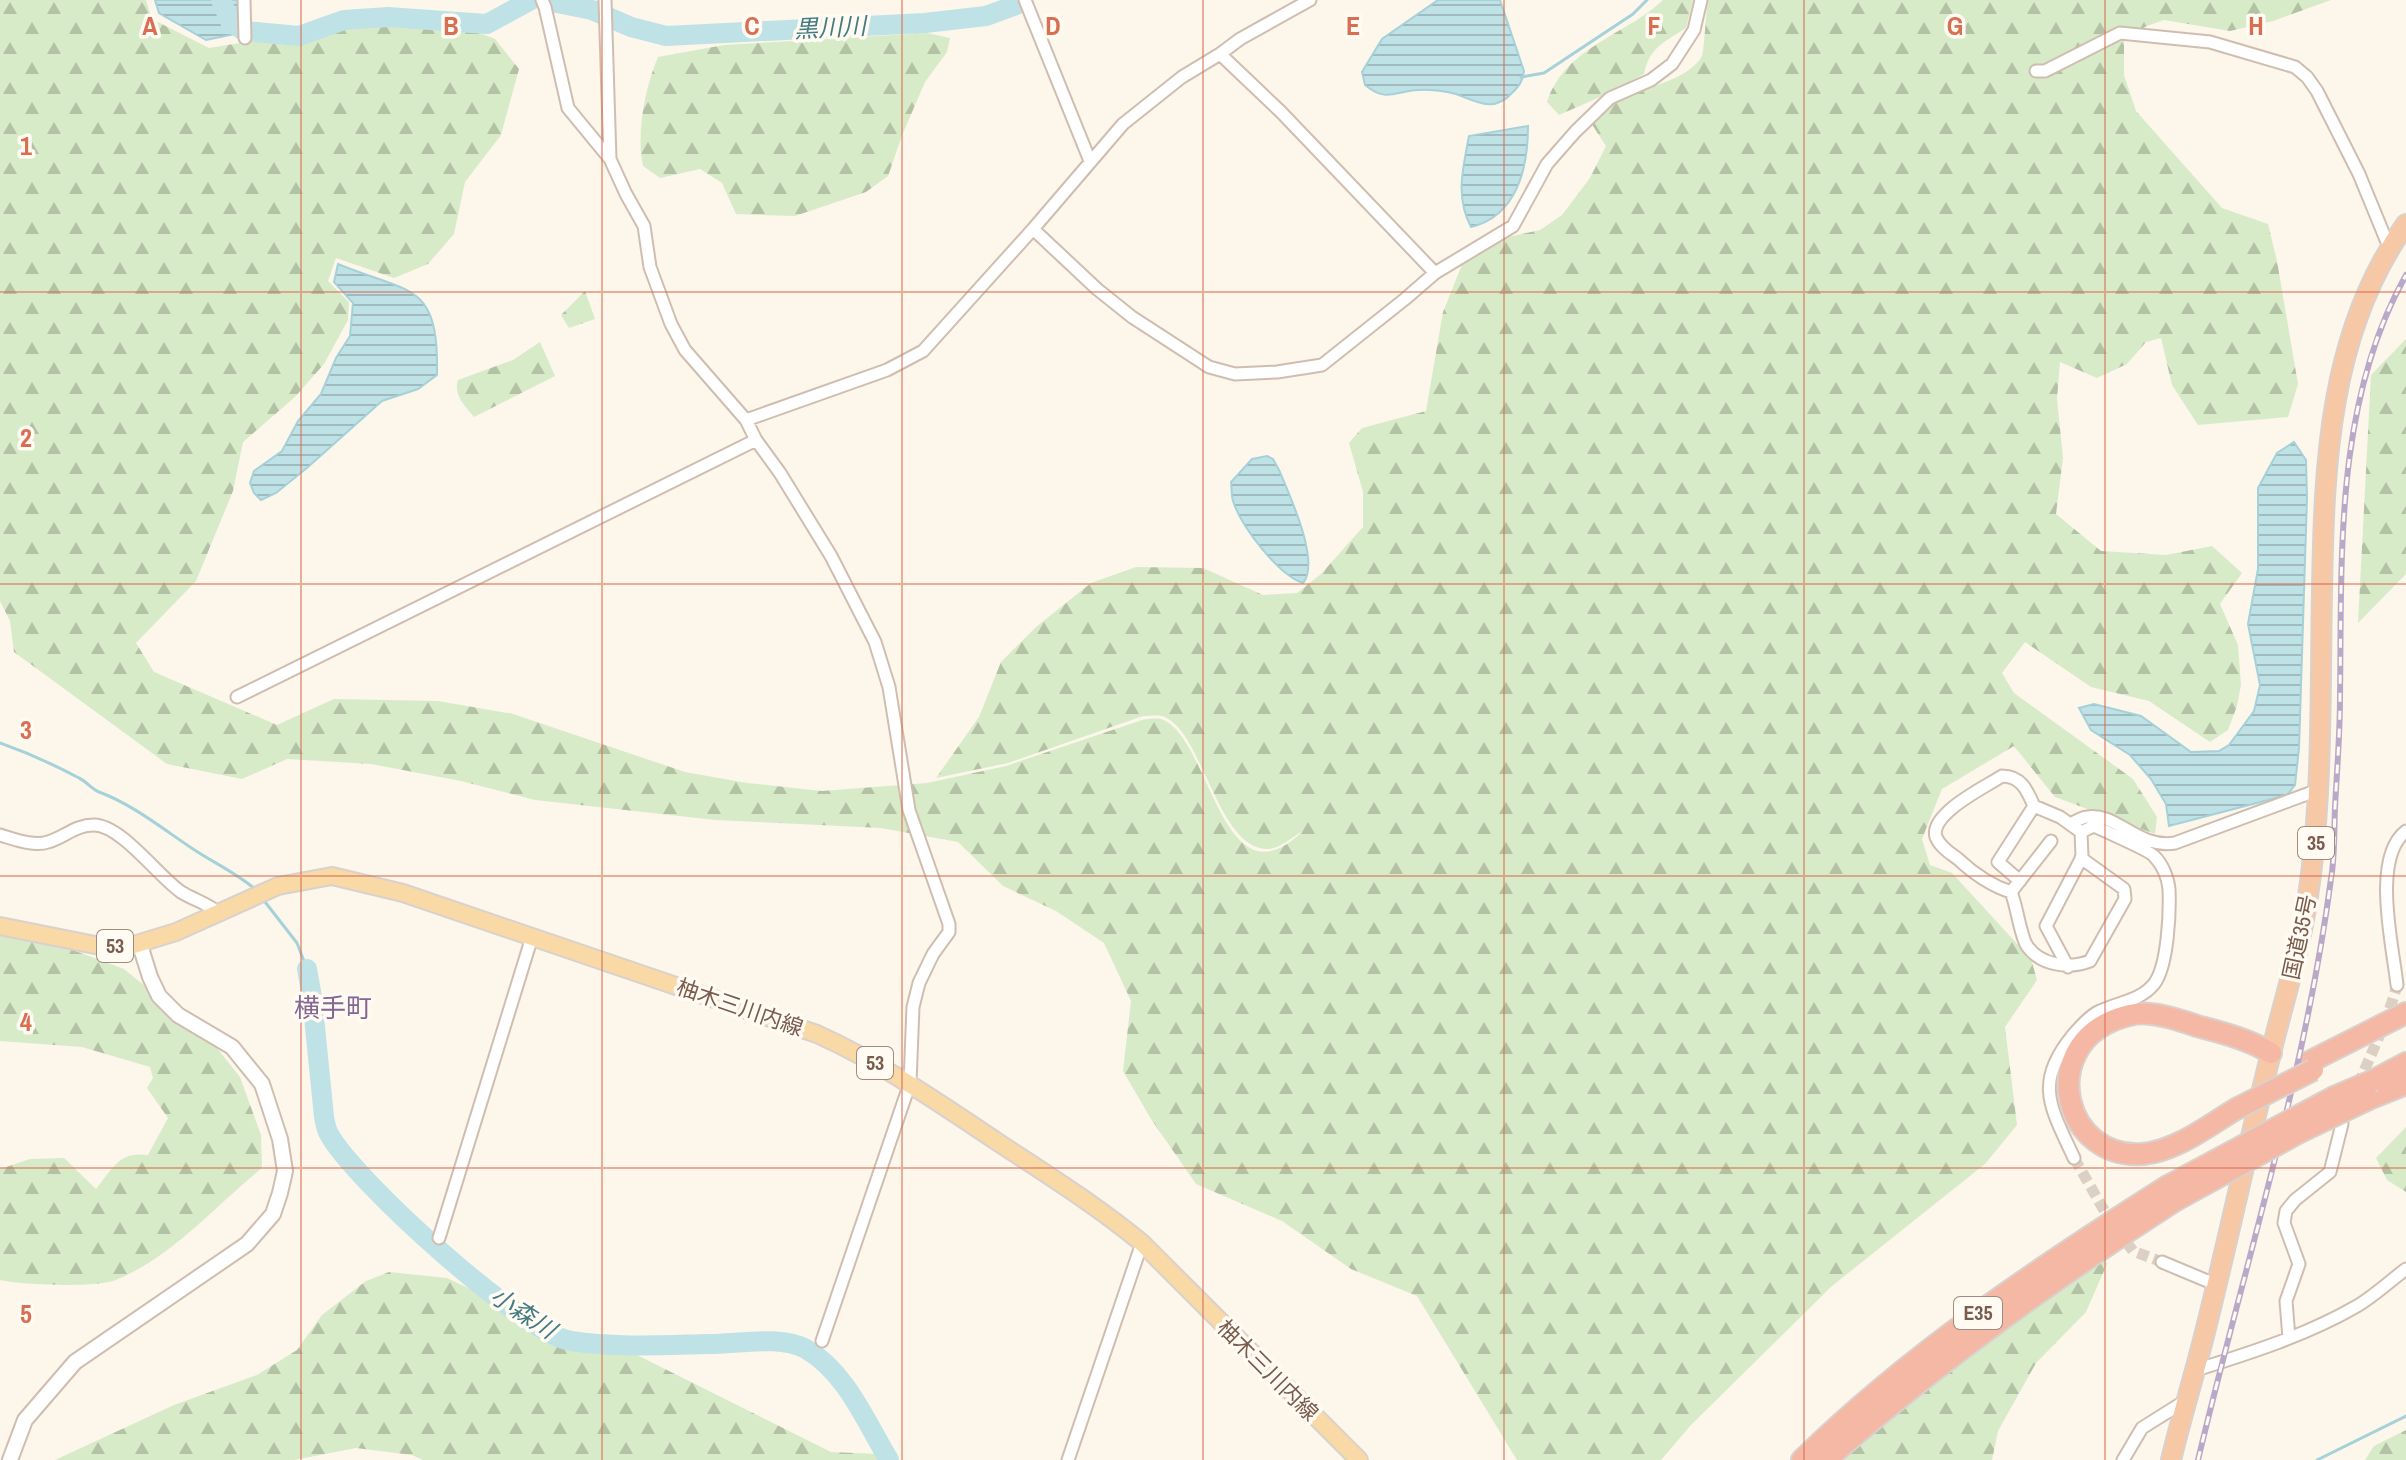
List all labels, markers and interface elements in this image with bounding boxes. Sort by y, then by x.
text: A [142,8,158,43]
text: B [443,8,459,43]
text: C [744,8,760,43]
text: D [1045,8,1061,43]
text: E [1346,8,1360,43]
text: F [1647,8,1661,43]
text: G [1947,8,1963,43]
text: H [2248,8,2264,43]
water label: 黒川川 [793,9,870,45]
text: 1 [20,128,32,163]
text: 2 [20,420,32,455]
text: 3 [20,712,32,747]
road number: 35 [2298,827,2334,859]
street label: 国道35号 [2275,892,2323,982]
road number: 53 [97,930,133,962]
street label: 柚木三川内線 [673,971,807,1043]
district label: 横手町 [294,990,372,1025]
text: 4 [20,1004,32,1039]
road number: 53 [857,1047,893,1079]
water label: 小森川 [485,1279,565,1347]
text: 5 [20,1296,32,1331]
road number: E35 [1954,1297,2002,1329]
street label: 柚木三川内線 [1211,1313,1325,1427]

